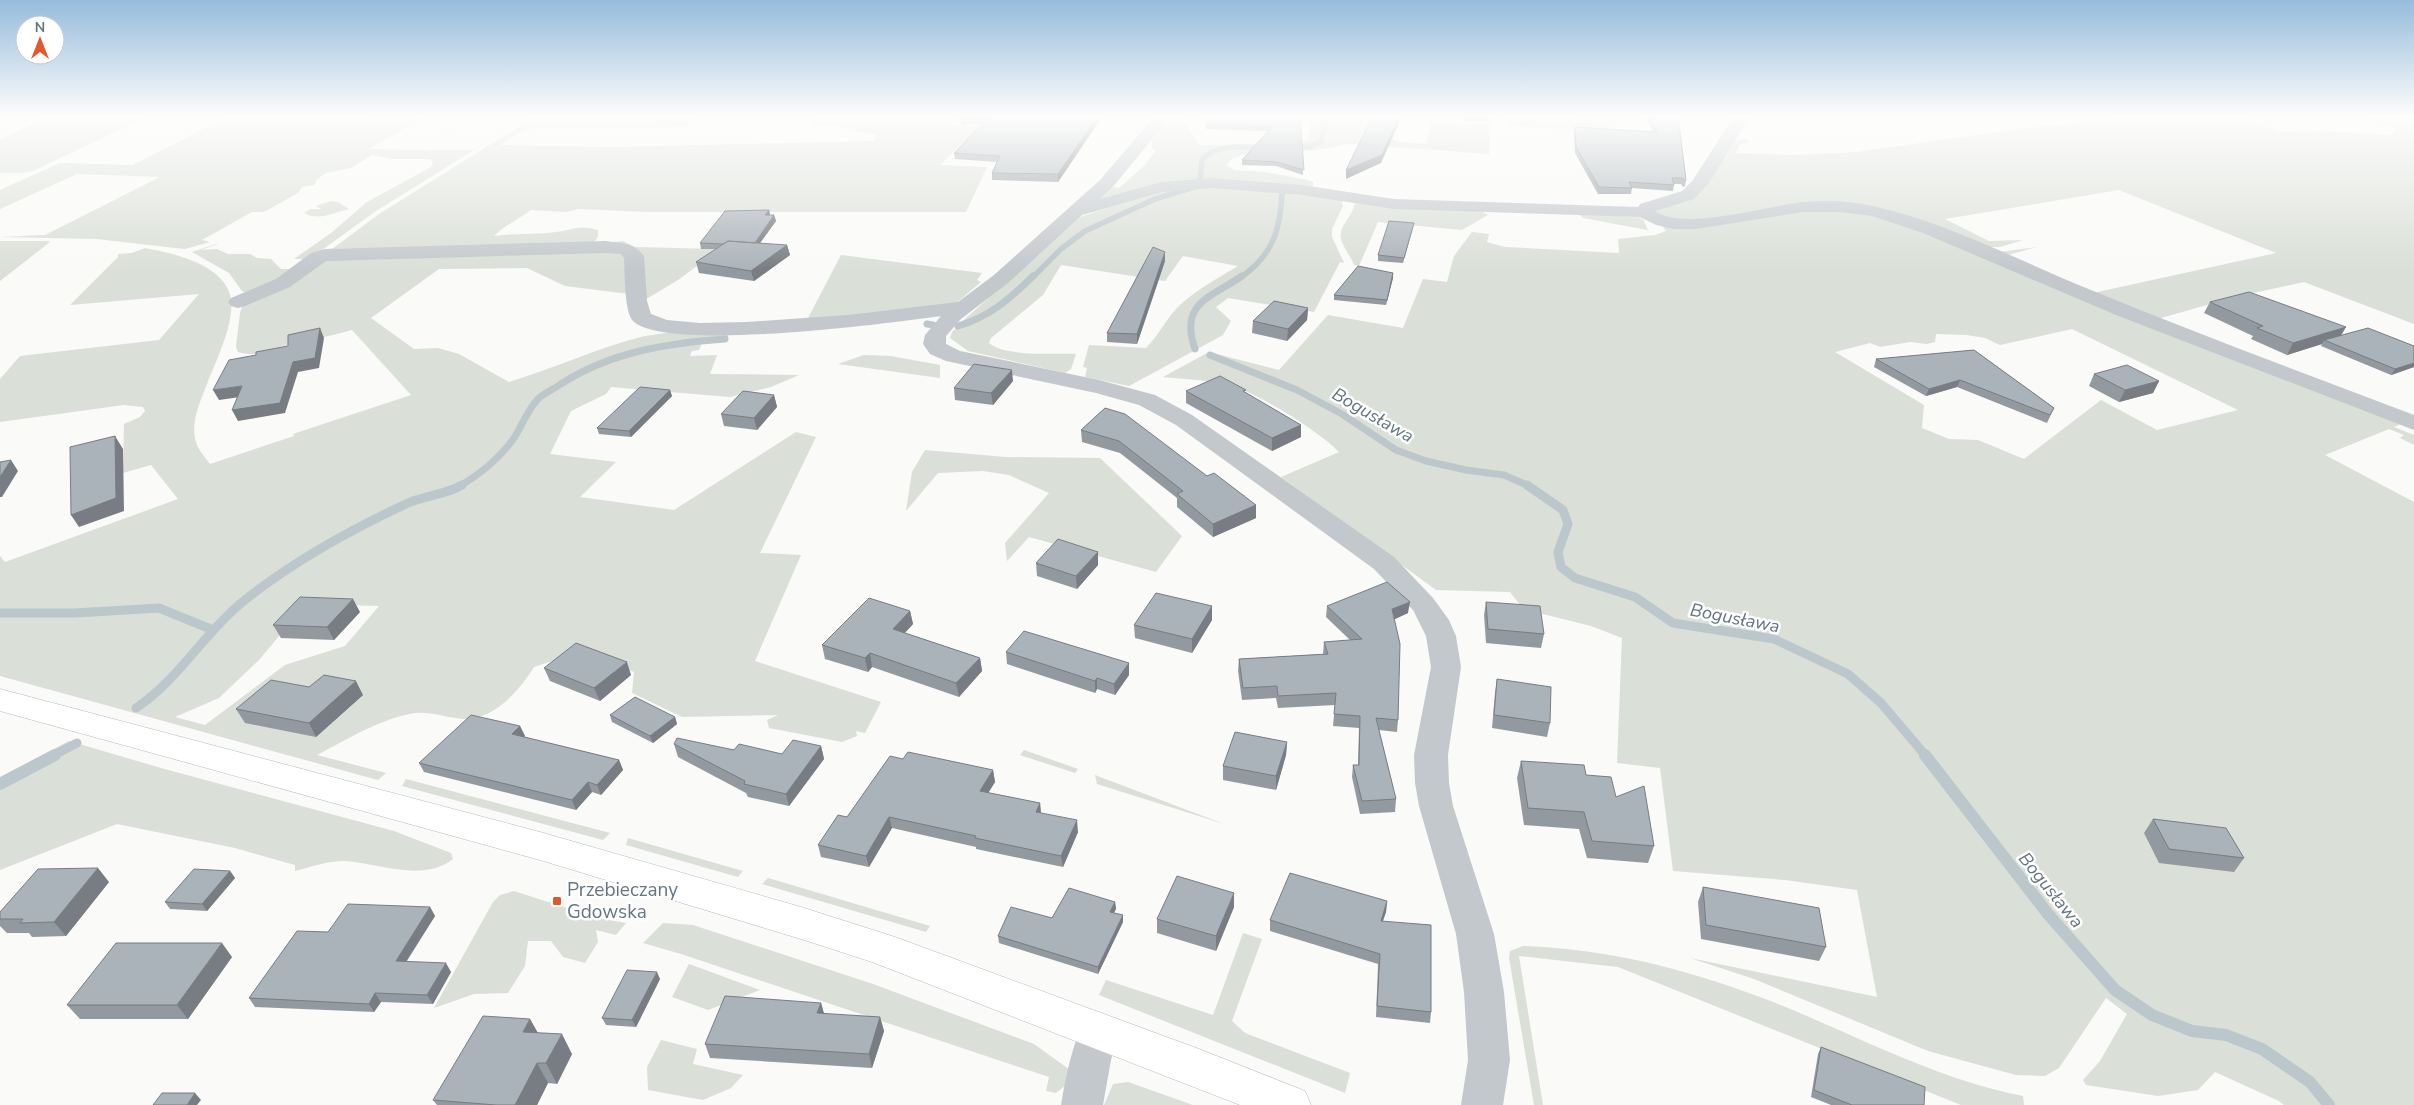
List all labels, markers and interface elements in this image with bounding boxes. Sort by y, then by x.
north arrow [15,15,65,65]
text: N [35,18,45,37]
water label: Bogusława [1328,382,1418,448]
water label: Bogusława [1688,598,1782,638]
water label: Bogusława [2013,847,2089,933]
place label: Przebieczany Gdowska [567,877,678,925]
marker: Przebieczany Gdowska [551,895,563,907]

